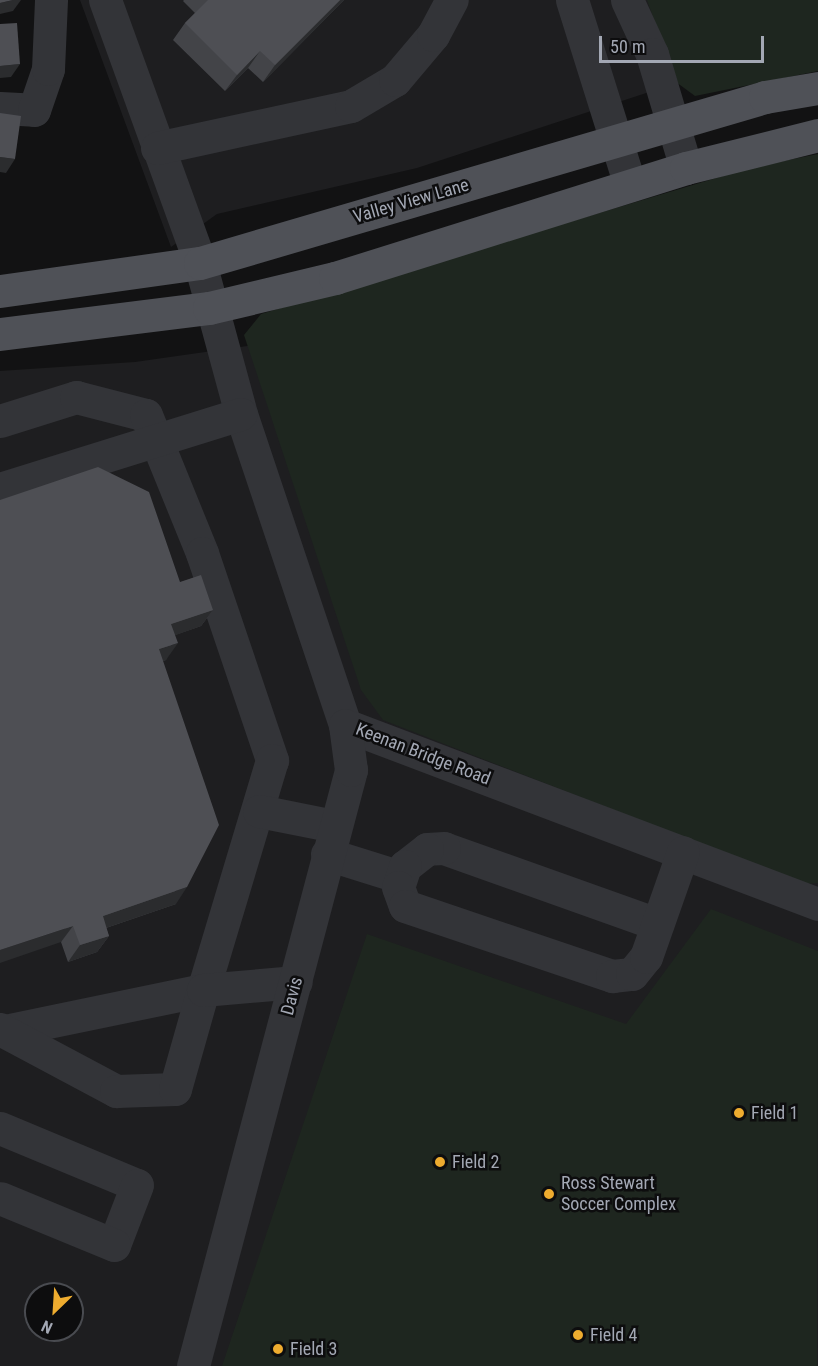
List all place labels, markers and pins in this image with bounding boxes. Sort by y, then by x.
place label: Field 1 [751,1102,798,1124]
marker: Field 1 [732,1106,746,1120]
place label: Field 2 [452,1151,499,1173]
marker: Field 2 [433,1155,447,1169]
place label: Ross Stewart Soccer Complex [561,1173,676,1216]
marker: Ross Stewart Soccer Complex [542,1187,556,1201]
place label: Field 4 [590,1324,637,1346]
marker: Field 4 [571,1328,585,1342]
place label: Field 3 [290,1338,337,1360]
marker: Field 3 [271,1342,285,1356]

